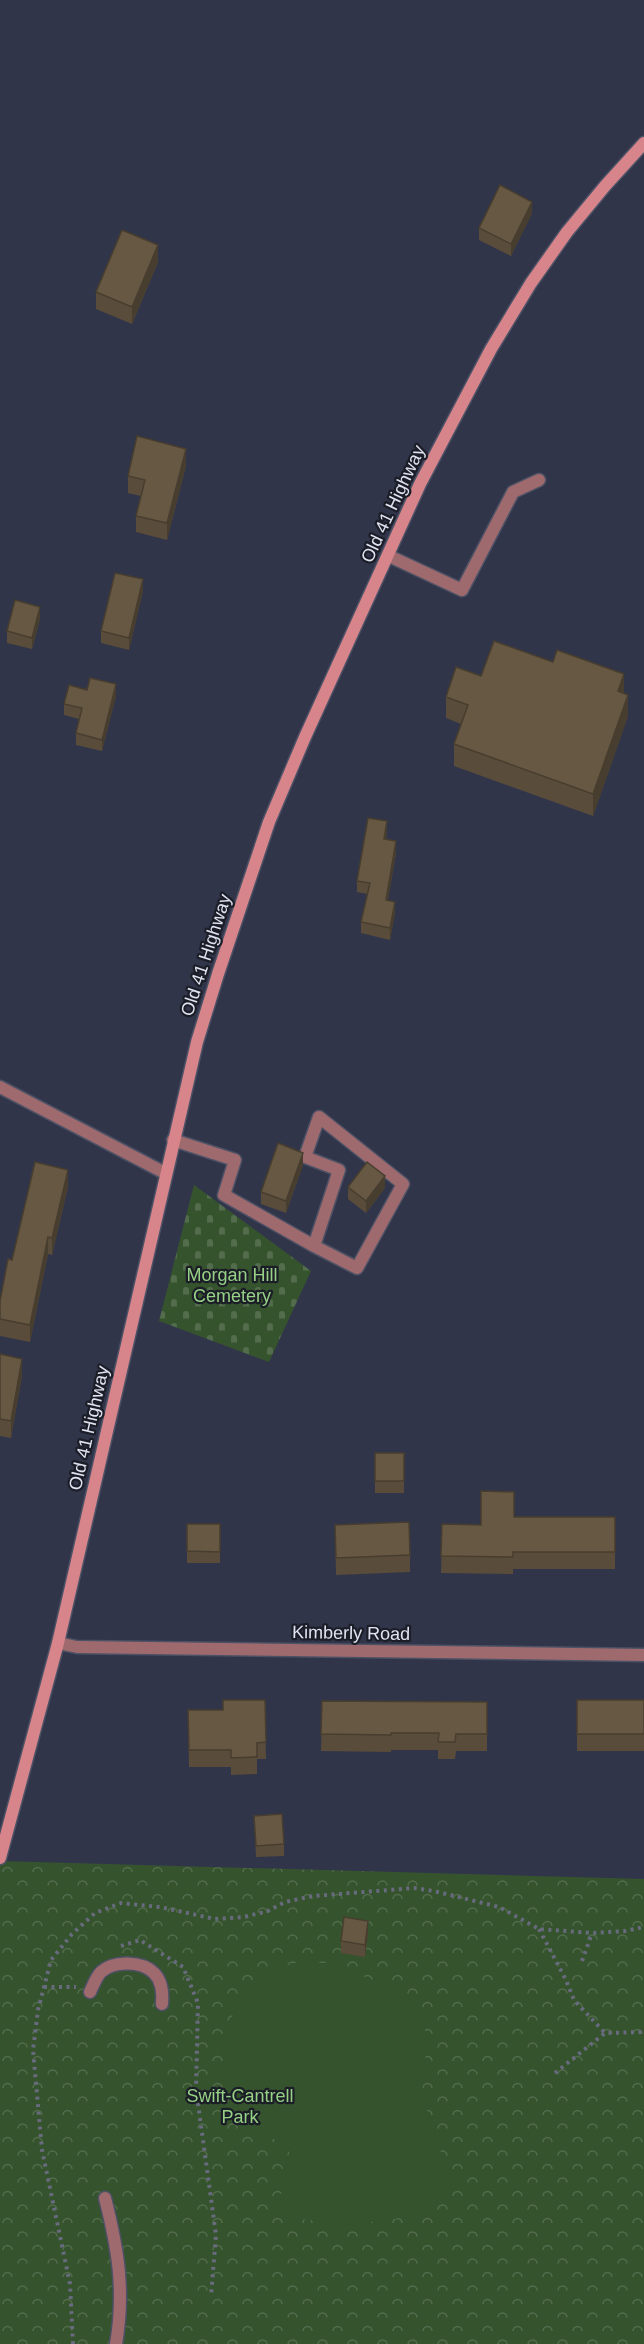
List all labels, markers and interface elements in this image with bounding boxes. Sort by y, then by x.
street label: Old 41 Highway [357,442,429,566]
street label: Old 41 Highway [177,891,235,1019]
park label: Morgan Hill Cemetery [186,1265,278,1306]
street label: Old 41 Highway [65,1364,113,1492]
street label: Kimberly Road [292,1622,410,1644]
park label: Swift-Cantrell Park [186,2086,294,2127]

